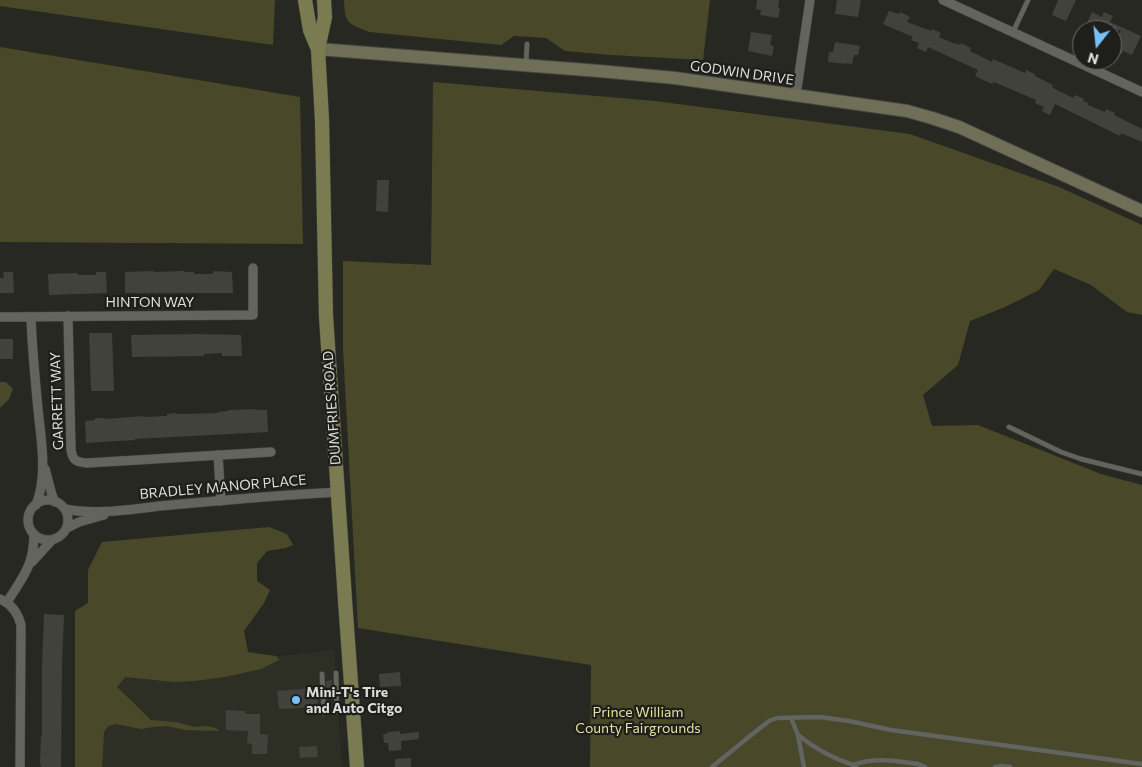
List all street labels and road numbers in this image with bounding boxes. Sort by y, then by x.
street label: GODWIN DRIVE [689,57,795,89]
street label: HINTON WAY [106,294,194,310]
street label: DUMFRIES ROAD [320,350,344,466]
street label: GARRETT WAY [47,352,67,450]
street label: BRADLEY MANOR PLACE [139,471,307,503]

